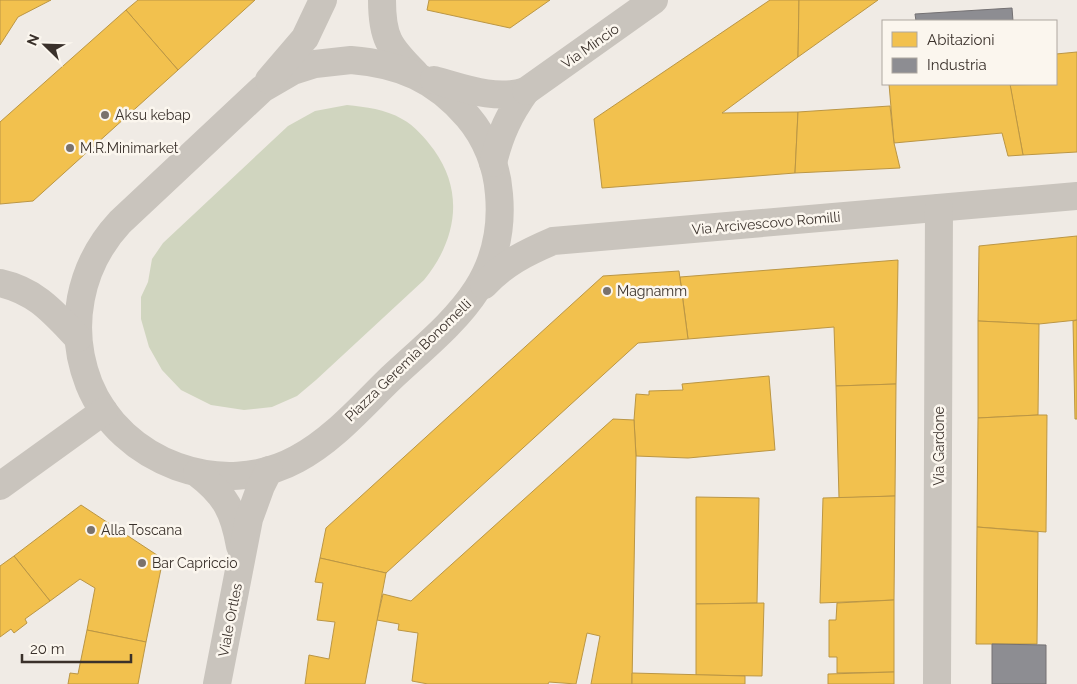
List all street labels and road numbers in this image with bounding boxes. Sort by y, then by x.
street label: Via Mincio [558,20,622,72]
street label: Via Arcivescovo Romilli [691,209,841,237]
street label: Piazza Geremia Bonomelli [342,296,474,424]
street label: Via Gardone [931,406,947,486]
street label: Viale Ortles [215,582,245,658]

